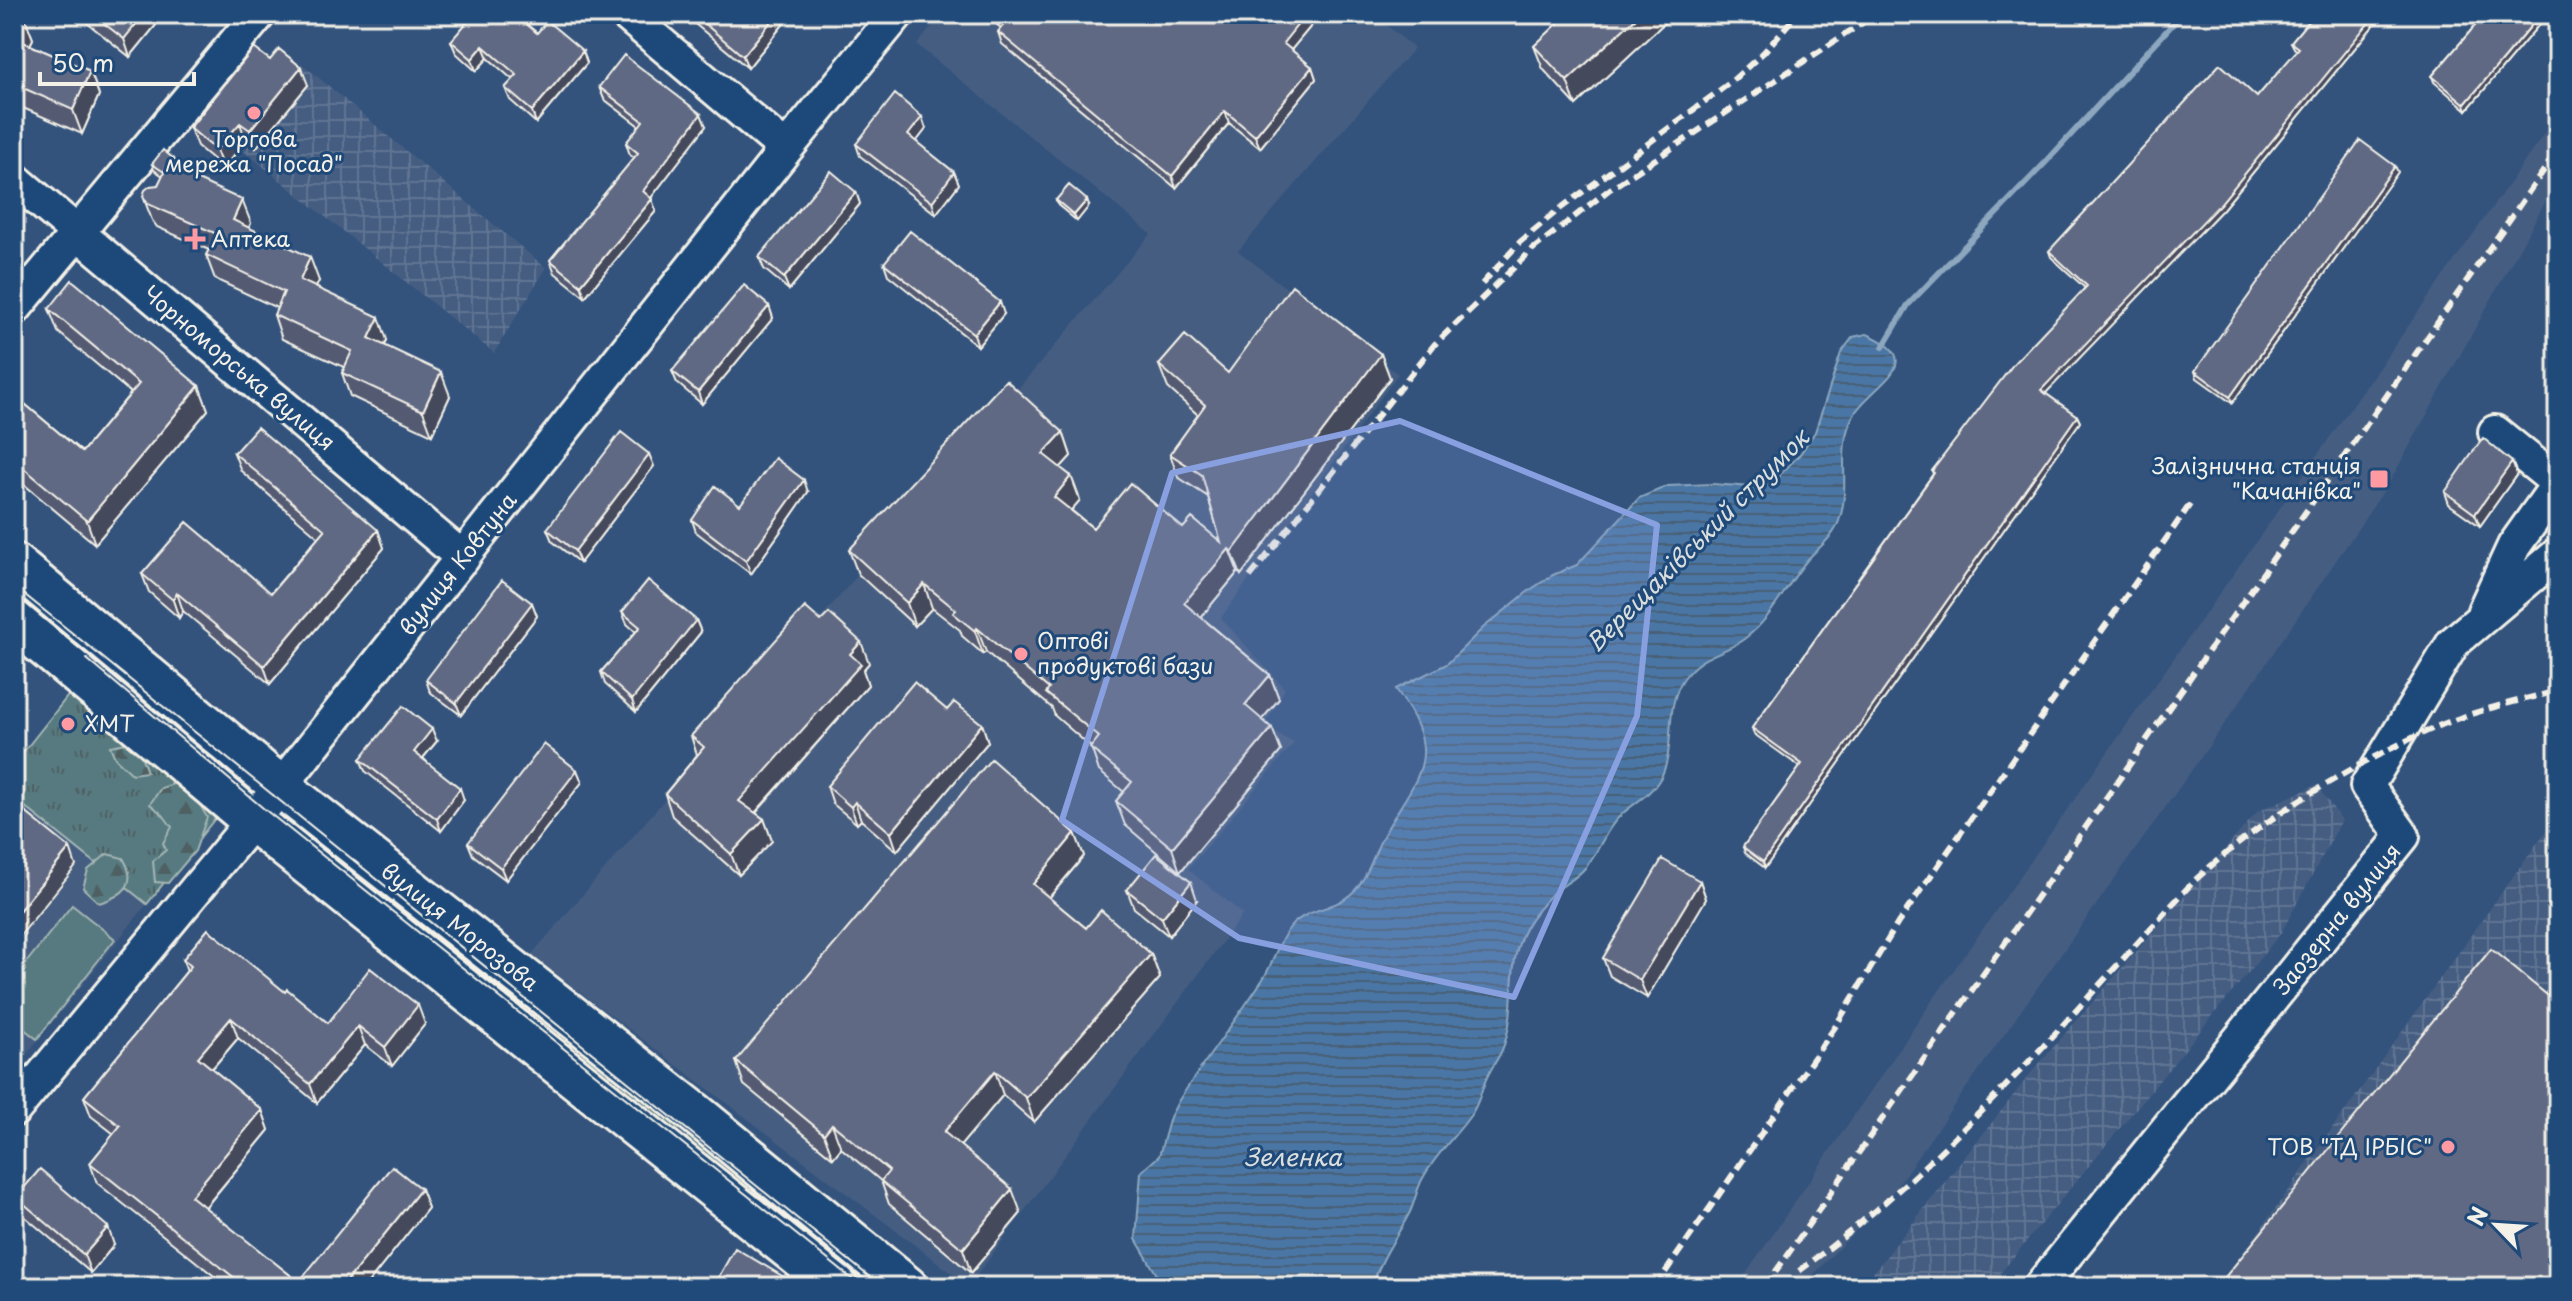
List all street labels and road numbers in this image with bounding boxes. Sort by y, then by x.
street label: Чорноморська вулиця [137,276,343,457]
street label: вулиця Ковтуна [390,484,524,642]
street label: Заозерна вулиця [2264,835,2407,1001]
street label: вулиця Морозова [375,854,547,998]

